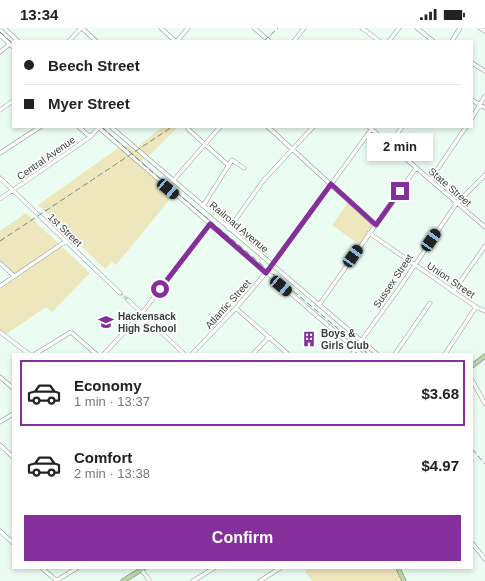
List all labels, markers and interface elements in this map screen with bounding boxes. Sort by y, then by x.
text: 13:34 [20,6,58,23]
text: Beech Street [48,57,140,74]
text: Myer Street [48,95,130,112]
callout: 2 min [367,133,433,161]
street label: Central Avenue [15,134,77,182]
text: 2 min [383,139,417,154]
street label: State Street [426,166,474,209]
car [155,177,181,201]
route end [391,182,409,200]
street label: Railroad Avenue [207,199,271,255]
street label: 1st Street [46,211,84,249]
car [419,227,443,253]
car [341,243,365,269]
street label: Sussex Street [371,252,415,310]
street label: Union Street [425,260,477,300]
car [268,274,294,298]
street label: Atlantic Street [203,277,253,331]
route start [151,280,169,298]
place label: Hackensack High School [118,311,177,334]
school or university icon: Hackensack High School [97,313,115,331]
place label: Boys & Girls Club [321,328,369,351]
building icon: Boys & Girls Club [300,330,318,348]
icon: car [26,375,62,411]
text: Economy [74,377,142,394]
text: $3.68 [421,385,459,402]
text: 1 min · 13:37 [74,394,150,409]
icon: car [26,447,62,483]
text: Comfort [74,449,132,466]
text: $4.97 [421,457,459,474]
text: 2 min · 13:38 [74,466,150,481]
button: Confirm [24,515,461,561]

